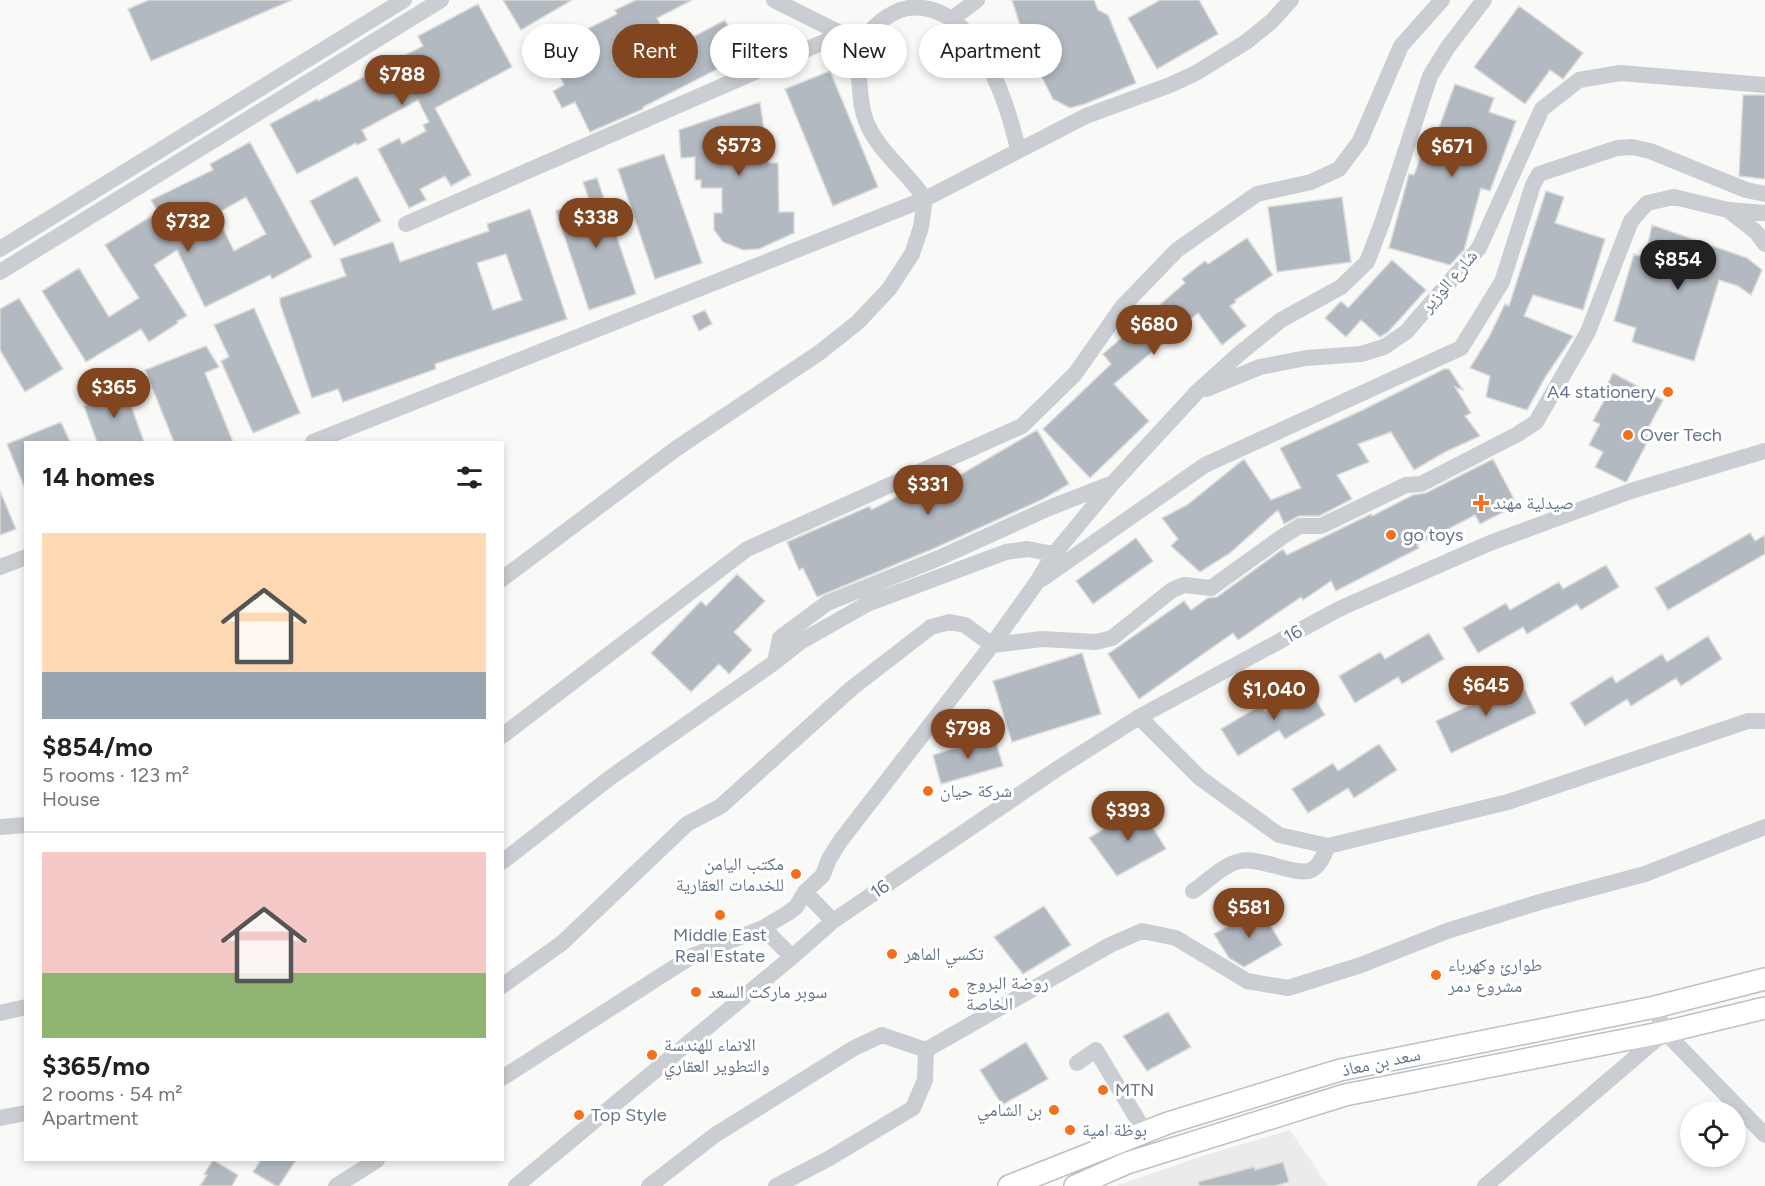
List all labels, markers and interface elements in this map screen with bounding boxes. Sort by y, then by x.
chip: Buy [522,24,600,78]
chip: Rent [612,24,698,78]
chip: Filters [710,24,809,78]
chip: New [821,24,907,78]
chip: Apartment [919,24,1062,78]
pin: $788 [366,55,438,106]
text: $788 [379,62,425,86]
pin: $573 [703,126,775,177]
pin: $671 [1416,127,1488,178]
text: $573 [717,133,761,157]
text: $671 [1431,134,1473,158]
pin: $338 [560,198,632,249]
pin: $732 [152,202,224,253]
text: $338 [573,205,619,229]
text: $732 [166,209,210,233]
pin: $854 [1642,240,1714,291]
street label: شارع الوزير [1415,245,1482,317]
text: $854 [1654,247,1702,271]
pin: $680 [1118,305,1190,356]
text: $680 [1130,312,1178,336]
pin: $365 [78,368,150,419]
text: $365 [91,375,137,399]
place label: A4 stationery [1547,381,1657,403]
marker: A4 stationery [1661,385,1675,399]
place label: Over Tech [1640,424,1722,446]
marker: Over Tech [1621,428,1635,442]
text: 14 homes [42,461,155,493]
icon: filters [453,461,486,494]
pin: $331 [892,465,964,516]
text: $331 [907,472,949,496]
place label: صيدلية مهند [1493,492,1574,514]
marker: صيدلية مهند [1474,496,1488,510]
place label: go toys [1403,524,1463,546]
marker: go toys [1384,528,1398,542]
icon: home [210,572,318,680]
street label: 16 [1280,620,1306,648]
pin: $645 [1450,666,1522,717]
pin: $1,040 [1225,670,1323,721]
text: $645 [1463,673,1509,697]
text: $1,040 [1242,677,1306,701]
pin: $798 [932,709,1004,760]
text: $798 [945,716,991,740]
text: $854/mo [42,731,153,763]
text: 5 rooms · 123 m² [42,763,189,787]
place label: شركة حيان [940,780,1012,802]
marker: شركة حيان [921,784,935,798]
text: House [42,787,100,811]
pin: $393 [1092,791,1164,842]
text: $393 [1106,798,1150,822]
place label: مكتب اليامن للخدمات العقارية [676,853,784,896]
marker: مكتب اليامن للخدمات العقارية [789,867,803,881]
street label: 16 [866,875,894,903]
pin: $581 [1213,888,1285,939]
icon: home [210,891,318,999]
text: $581 [1227,895,1271,919]
marker: Middle East Real Estate [713,908,727,922]
place label: Middle East Real Estate [673,924,767,967]
place label: تكسي الماهر [903,943,984,969]
marker: تكسي الماهر [885,947,899,961]
place label: طوارئ وكهرباء مشروع دمر [1447,954,1543,997]
marker: طوارئ وكهرباء مشروع دمر [1429,968,1443,982]
place label: روضة البروج الخاصة [966,972,1049,1015]
place label: سوبر ماركت السعد [708,981,827,1003]
marker: سوبر ماركت السعد [689,985,703,999]
marker: روضة البروج الخاصة [947,986,961,1000]
place label: الانماء للهندسة والتطوير العقاري [664,1034,770,1081]
street label: سعد بن معاذ [1340,1043,1422,1081]
marker: الانماء للهندسة والتطوير العقاري [645,1048,659,1062]
text: $365/mo [42,1050,150,1082]
place label: MTN [1115,1079,1154,1101]
text: 2 rooms · 54 m² [42,1082,182,1106]
marker: MTN [1096,1083,1110,1097]
place label: بن الشامي [977,1099,1042,1125]
map controls [1680,1101,1746,1167]
button: locate [1680,1101,1746,1167]
marker: بن الشامي [1047,1103,1061,1117]
place label: Top Style [591,1104,667,1126]
text: Apartment [42,1106,139,1130]
marker: Top Style [572,1108,586,1122]
place label: بوظة امية [1082,1119,1147,1141]
marker: بوظة امية [1063,1123,1077,1137]

